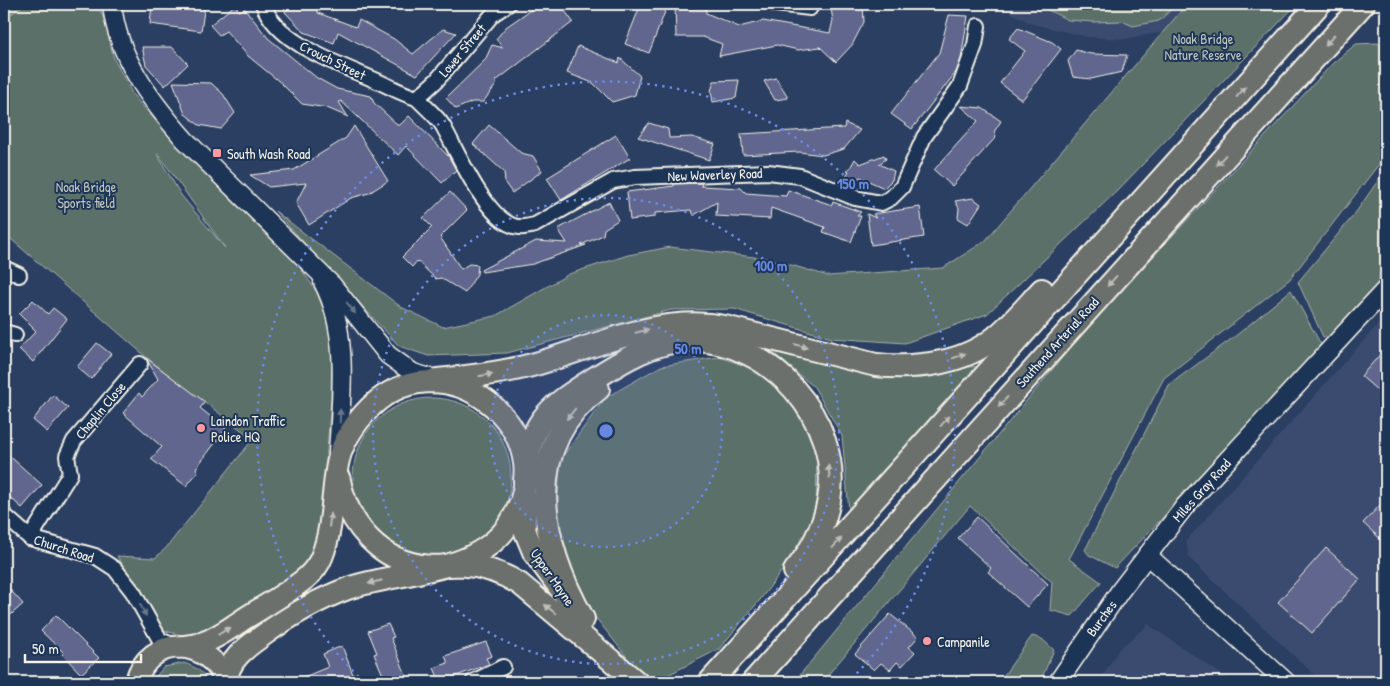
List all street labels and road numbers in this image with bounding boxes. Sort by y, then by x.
street label: Lower Street [434,19,490,81]
street label: Crouch Street [297,36,369,84]
street label: New Waverley Road [667,163,763,186]
street label: Southend Arterial Road [1011,292,1103,391]
street label: Chaplin Close [70,377,131,443]
street label: Miles Gray Road [1167,454,1236,526]
street label: Church Road [32,529,97,567]
street label: Upper Mayne [526,545,580,610]
street label: Burches [1081,596,1121,640]

